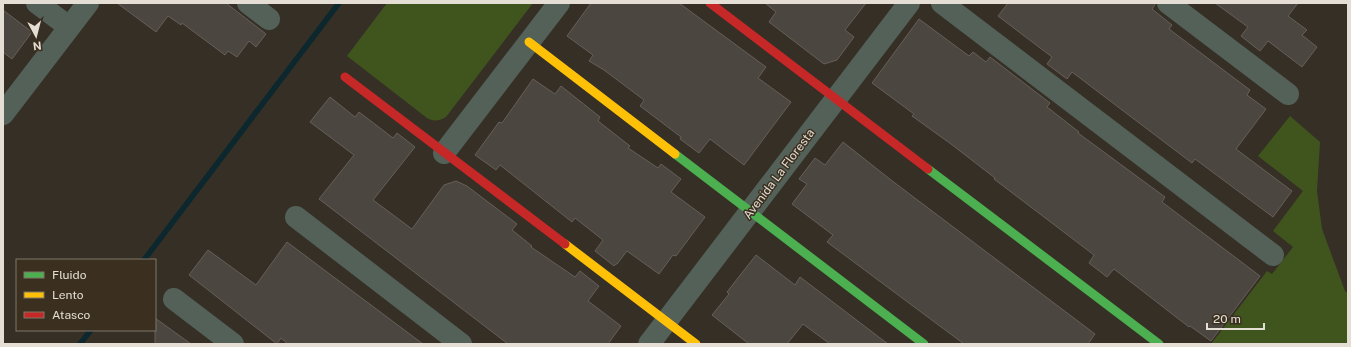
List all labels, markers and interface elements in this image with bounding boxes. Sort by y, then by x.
north arrow [16,16,56,56]
text: N [32,39,42,52]
street label: Avenida La Floresta [741,126,817,222]
legend [16,259,156,331]
text: Fluido [52,268,87,282]
text: Lento [52,288,84,302]
scale bar [1207,305,1264,331]
text: Atasco [52,308,91,322]
text: 20 m [1213,312,1241,326]

